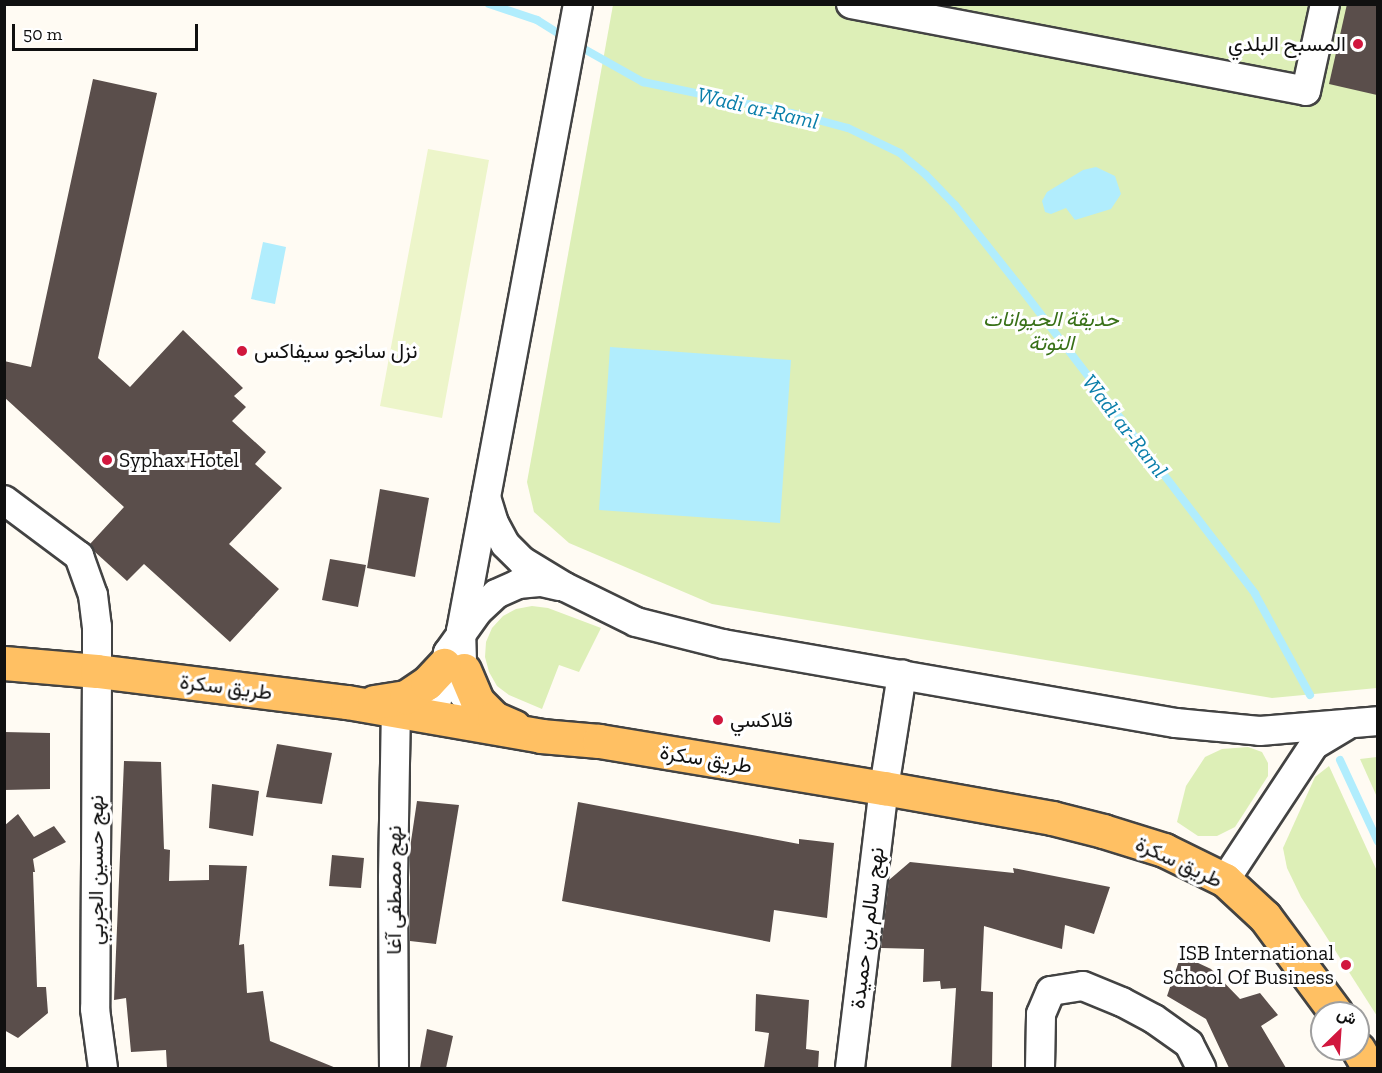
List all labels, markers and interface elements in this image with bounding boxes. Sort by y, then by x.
scale bar [15,12,201,50]
text: 50 m [23,23,62,45]
place label: المسبح البلدي [1228,31,1346,57]
marker: المسبح البلدي [1351,37,1365,51]
water label: Wadi ar-Raml [695,81,821,135]
park label: حديقة الحيوانات التوتة [983,306,1119,356]
place label: نزل سانجو سيفاكس [254,338,418,364]
marker: نزل سانجو سيفاكس [235,344,249,358]
water label: Wadi ar-Raml [1077,369,1173,483]
place label: Syphax Hotel [119,447,239,473]
marker: Syphax Hotel [100,453,114,467]
street label: طريق سكرة [178,669,274,705]
place label: قلاكسي [730,707,793,733]
marker: قلاكسي [711,713,725,727]
street label: طريق سكرة [658,739,754,779]
street label: نهج حسين الجربي [83,795,109,945]
street label: نهج مصطفى آغا [381,825,407,955]
street label: طريق سكرة [1132,831,1226,893]
street label: نهج سالم بن حميدة [845,846,889,1010]
place label: ISB International School Of Business [1163,940,1334,990]
marker: ISB International School Of Business [1339,958,1353,972]
north arrow [1310,1001,1370,1061]
text: ش [1334,1003,1360,1029]

